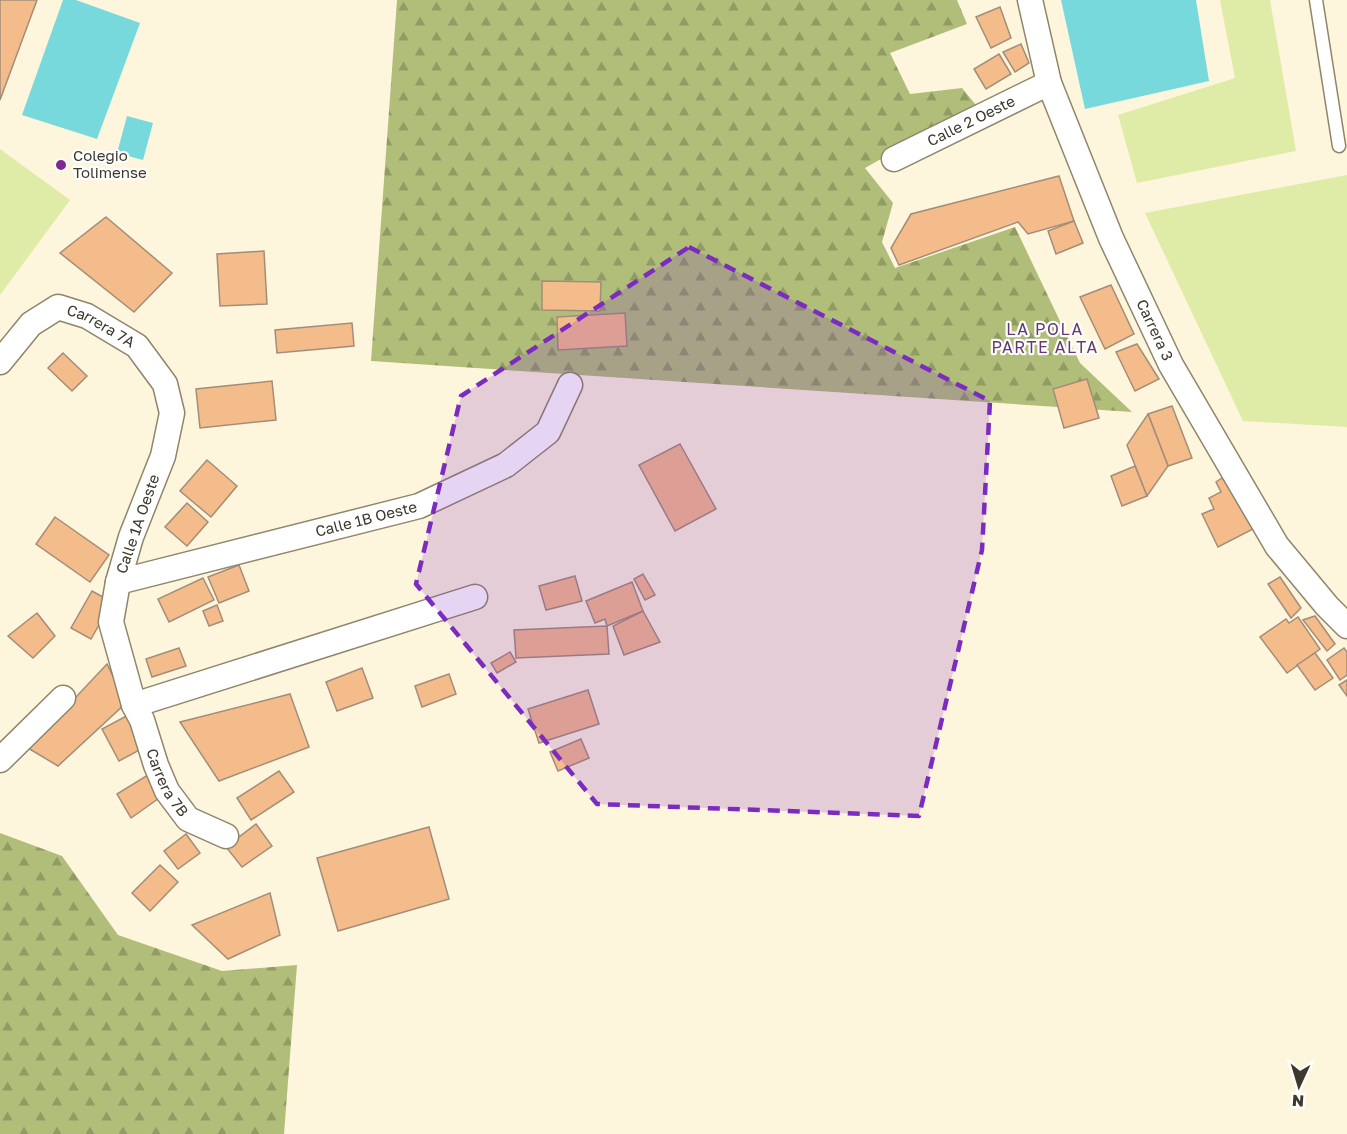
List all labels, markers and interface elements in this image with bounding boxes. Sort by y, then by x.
street label: Calle 2 Oeste [924,91,1018,149]
place label: Colegio Tolimense [73,146,147,181]
marker: Colegio Tolimense [54,158,68,172]
street label: Carrera 3 [1133,296,1178,363]
street label: Carrera 7A [65,300,139,351]
district label: LA POLA PARTE ALTA [991,319,1099,357]
street label: Calle 1A Oeste [112,471,163,576]
street label: Calle 1B Oeste [313,497,419,540]
street label: Carrera 7B [143,746,193,820]
north arrow [1269,1056,1329,1116]
text: N [1291,1091,1305,1111]

